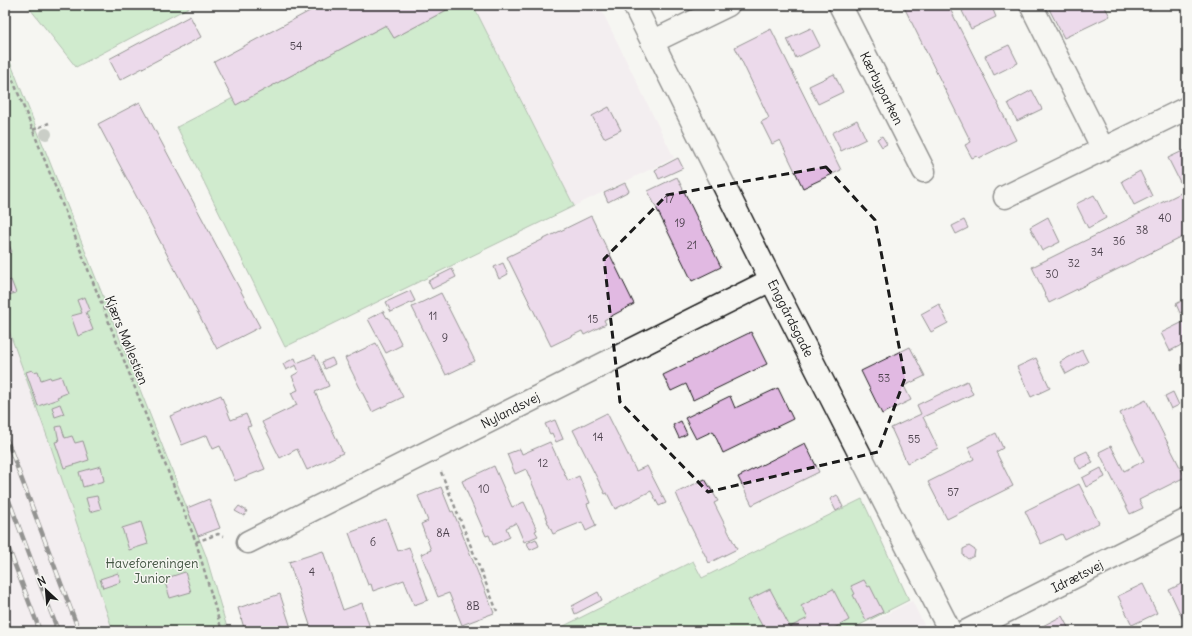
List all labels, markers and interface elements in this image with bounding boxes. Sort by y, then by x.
house number: 54 [290,39,302,53]
street label: Kærbyparken [856,49,907,128]
house number: 17 [664,192,674,206]
house number: 40 [1158,211,1172,225]
house number: 19 [675,216,685,230]
house number: 38 [1136,223,1148,237]
house number: 36 [1113,234,1125,248]
house number: 21 [687,238,697,252]
house number: 34 [1091,245,1103,259]
house number: 32 [1068,256,1080,270]
house number: 30 [1045,267,1059,281]
street label: Enggårdsgade [764,277,817,360]
street label: Kjærs Møllestien [101,293,152,388]
house number: 11 [429,309,437,323]
house number: 15 [588,312,598,326]
house number: 9 [442,331,448,345]
house number: 53 [878,371,890,385]
street label: Nylandsvej [478,388,543,433]
house number: 14 [593,430,603,444]
house number: 55 [908,432,920,446]
house number: 12 [538,456,548,470]
house number: 10 [478,482,490,496]
house number: 57 [947,485,959,499]
house number: 8A [436,526,450,540]
house number: 6 [370,535,376,549]
park label: Haveforeningen Junior [105,555,199,587]
street label: Idrætsvej [1049,556,1106,597]
house number: 4 [309,565,315,579]
north arrow [26,570,66,610]
text: N [35,573,48,589]
house number: 8B [466,599,480,613]

